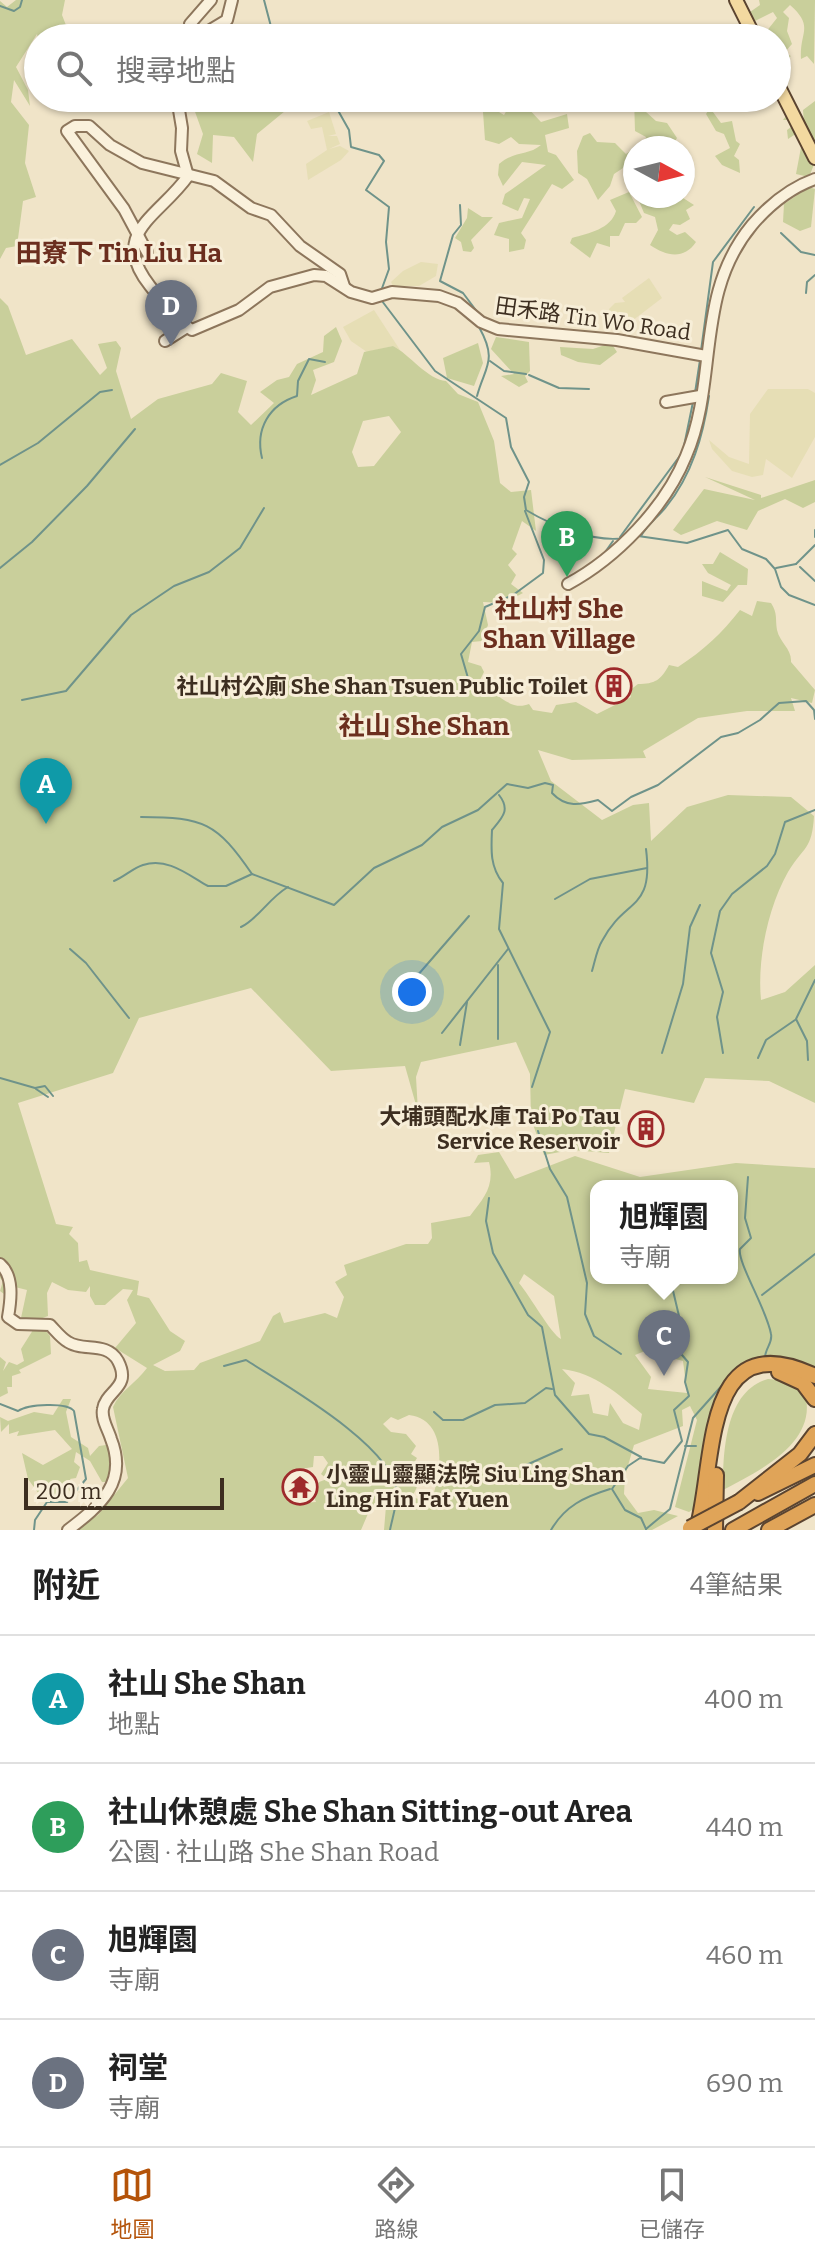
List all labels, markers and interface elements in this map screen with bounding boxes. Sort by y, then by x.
search box [24,24,791,112]
icon: search [52,46,96,90]
text: 搜尋地點 [116,53,236,89]
north arrow [623,136,695,208]
district label: 田寮下 Tin Liu Ha [16,238,223,269]
pin: D [145,280,197,346]
street label: 田禾路 Tin Wo Road [493,292,693,346]
pin: B [541,511,593,577]
district label: 社山村 She Shan Village [482,594,636,655]
building icon: 社山村公廁 She Shan Tsuen Public Toilet [595,667,633,705]
place label: 社山村公廁 She Shan Tsuen Public Toilet [177,673,588,700]
district label: 社山 She Shan [338,711,510,742]
pin: A [20,758,72,824]
your location [392,972,432,1012]
place label: 大埔頭配水庫 Tai Po Tau Service Reservoir [379,1103,621,1155]
building icon: 大埔頭配水庫 Tai Po Tau Service Reservoir [627,1110,665,1148]
popup [590,1180,738,1284]
text: 旭輝園 [619,1199,709,1235]
text: 寺廟 [619,1242,671,1273]
pin: C [638,1310,690,1376]
place label: 小靈山靈顯法院 Siu Ling Shan Ling Hin Fat Yuen [326,1461,625,1513]
temple icon: 小靈山靈顯法院 Siu Ling Shan Ling Hin Fat Yuen [281,1468,319,1506]
scale bar [24,1474,224,1510]
text: 200 m [36,1478,102,1505]
text: 附近 [32,1565,100,1606]
text: 4筆結果 [690,1570,783,1601]
text: 社山 She Shan [108,1666,305,1702]
text: A [49,1684,67,1715]
text: 400 m [704,1684,783,1715]
text: 地點 [108,1709,160,1740]
text: 社山休憩處 She Shan Sitting-out Area [108,1794,632,1830]
text: B [50,1812,66,1843]
text: 440 m [706,1812,783,1843]
text: 公園 · 社山路 She Shan Road [108,1837,439,1868]
text: 旭輝園 [108,1922,198,1958]
text: C [50,1940,66,1971]
text: 460 m [706,1940,783,1971]
text: 寺廟 [108,1965,160,1996]
text: 祠堂 [108,2050,168,2086]
text: D [49,2068,67,2099]
text: 690 m [706,2068,783,2099]
text: 寺廟 [108,2093,160,2124]
tab: 地圖 [110,2163,154,2243]
tab: 路線 [374,2163,419,2243]
tab: 已儲存 [639,2163,705,2243]

